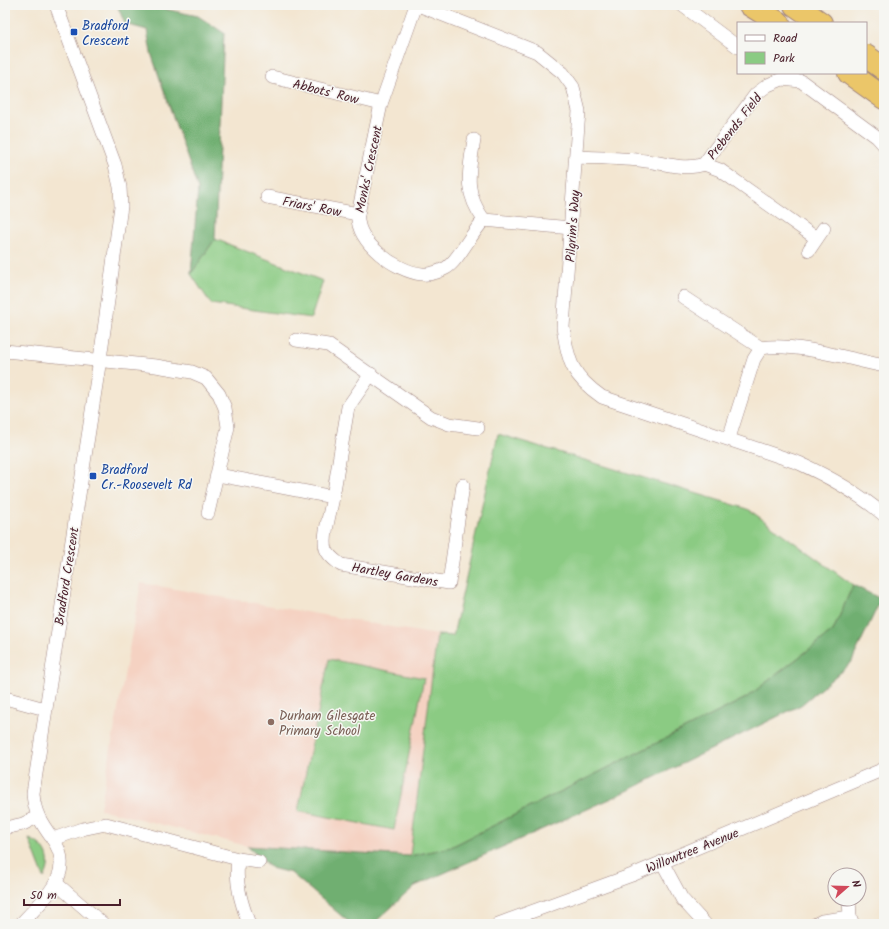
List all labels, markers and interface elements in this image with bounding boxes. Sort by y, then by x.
place label: Bradford Crescent [82,16,130,52]
legend [737,22,867,74]
marker: Bradford Crescent [69,27,79,37]
text: Road [773,29,798,48]
text: Park [773,49,795,68]
street label: Abbots' Row [290,74,361,111]
street label: Prebends Field [702,89,768,165]
street label: Monks' Crescent [350,123,389,215]
street label: Pilgrim's Way [561,188,587,263]
street label: Friars' Row [281,191,343,223]
place label: Bradford Cr.-Roosevelt Rd [101,460,192,496]
marker: Bradford Cr.-Roosevelt Rd [88,471,98,481]
street label: Bradford Crescent [49,525,86,627]
street label: Hartley Gardens [350,558,440,594]
place label: Durham Gilesgate Primary School [279,706,375,742]
marker: Durham Gilesgate Primary School [266,717,276,727]
street label: Willowtree Avenue [643,823,742,880]
north arrow [827,867,867,907]
text: N [846,878,865,890]
scale bar [24,881,120,907]
text: 50 m [30,886,57,905]

